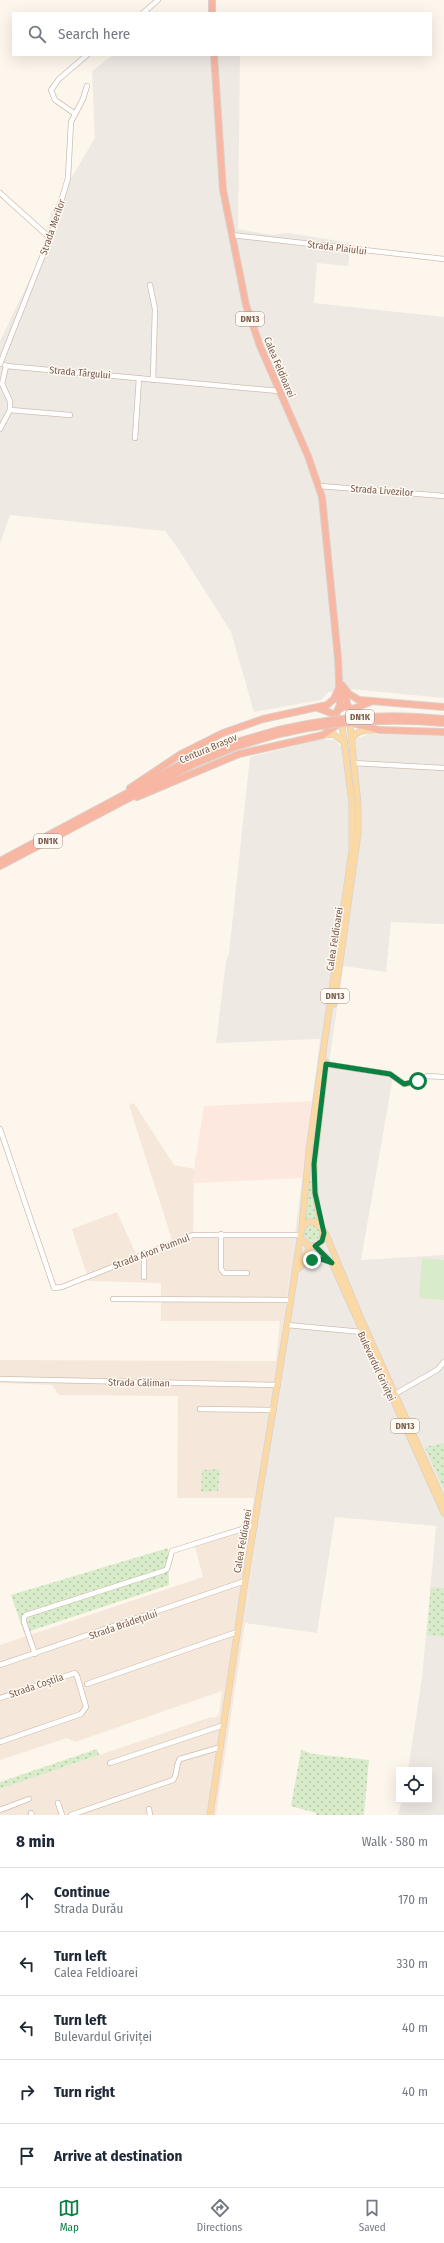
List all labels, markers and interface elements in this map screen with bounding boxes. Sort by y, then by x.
search box [12,12,432,56]
icon: search [26,23,48,45]
text: Search here [58,25,130,43]
street label: Strada Merilor [38,197,68,257]
street label: Strada Plaiului [307,238,367,258]
road number: DN13 [236,312,264,326]
street label: Calea Feldioarei [261,335,297,399]
street label: Strada Târgului [49,364,111,382]
street label: Strada Livezilor [350,483,414,499]
road number: DN1K [346,710,374,724]
street label: Centura Brașov [178,731,240,766]
road number: DN1K [34,834,62,848]
street label: Calea Feldioarei [324,906,346,972]
road number: DN13 [321,989,349,1003]
route start [409,1072,427,1090]
street label: Strada Aron Pumnul [111,1232,192,1272]
route end [303,1251,321,1269]
street label: Bulevardul Griviței [355,1330,397,1403]
street label: Strada Căliman [108,1376,170,1390]
road number: DN13 [391,1419,419,1433]
street label: Calea Feldioarei [231,1508,255,1574]
street label: Strada Brădețului [87,1608,159,1642]
street label: Strada Coștila [8,1671,65,1701]
map controls [396,1767,432,1803]
button: locate [396,1767,432,1803]
text: 8 min [16,1831,55,1852]
text: Walk · 580 m [362,1834,428,1849]
text: Continue [54,1883,110,1901]
icon: ahead [16,1889,38,1911]
text: 170 m [398,1892,428,1907]
text: Strada Durău [54,1901,123,1916]
text: Turn left [54,1947,107,1965]
icon: left [16,1953,38,1975]
text: 330 m [396,1956,428,1971]
text: Calea Feldioarei [54,1965,138,1980]
text: Turn left [54,2011,107,2029]
icon: left [16,2017,38,2039]
text: 40 m [402,2020,428,2035]
text: Bulevardul Griviței [54,2029,152,2044]
icon: right [16,2081,38,2103]
text: Turn right [54,2083,115,2101]
text: 40 m [402,2084,428,2099]
icon: arrive [16,2145,38,2167]
text: Arrive at destination [54,2147,182,2165]
tab: Map [58,2197,80,2234]
tab: Directions [197,2197,242,2234]
tab: Saved [359,2197,386,2234]

